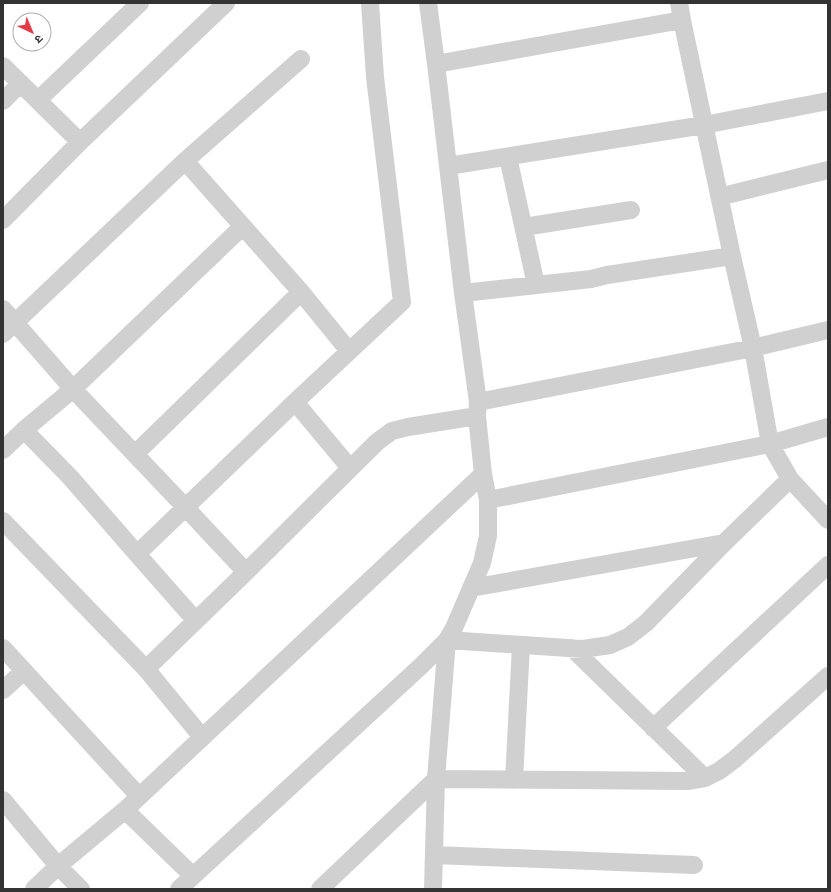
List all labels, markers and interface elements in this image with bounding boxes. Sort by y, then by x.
north arrow [12,12,52,52]
text: उ [31,32,46,47]

